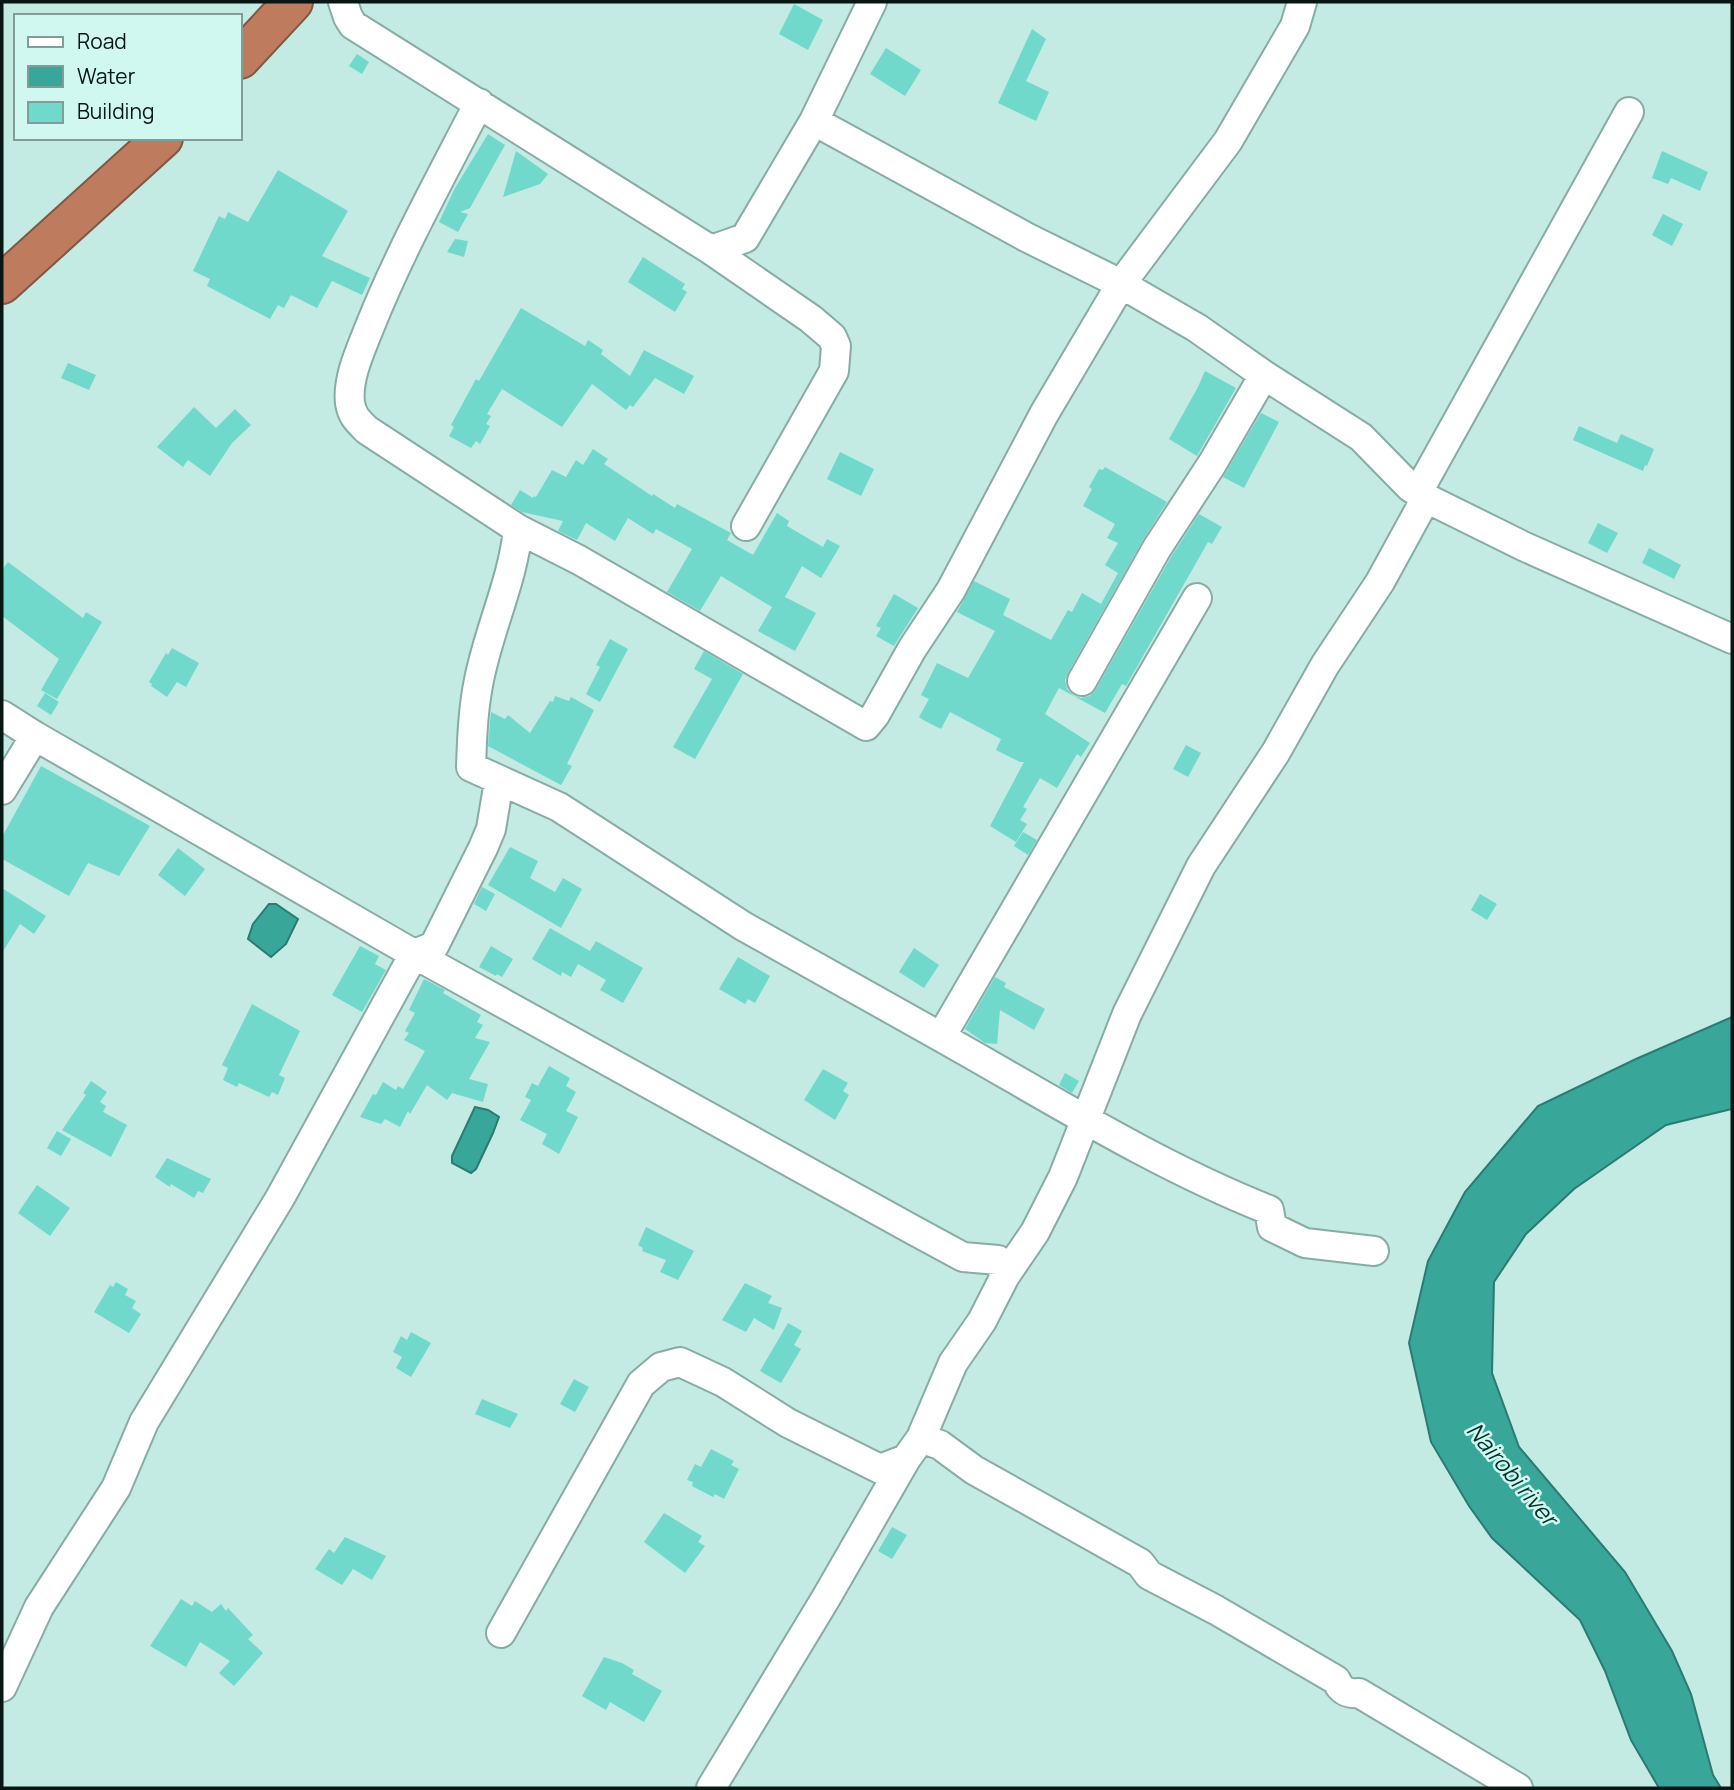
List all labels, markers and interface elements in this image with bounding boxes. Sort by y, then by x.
legend [14,14,242,140]
text: Road [77,27,127,55]
text: Water [77,62,136,90]
text: Building [77,97,154,125]
water label: Nairobi river [1460,1415,1567,1534]

